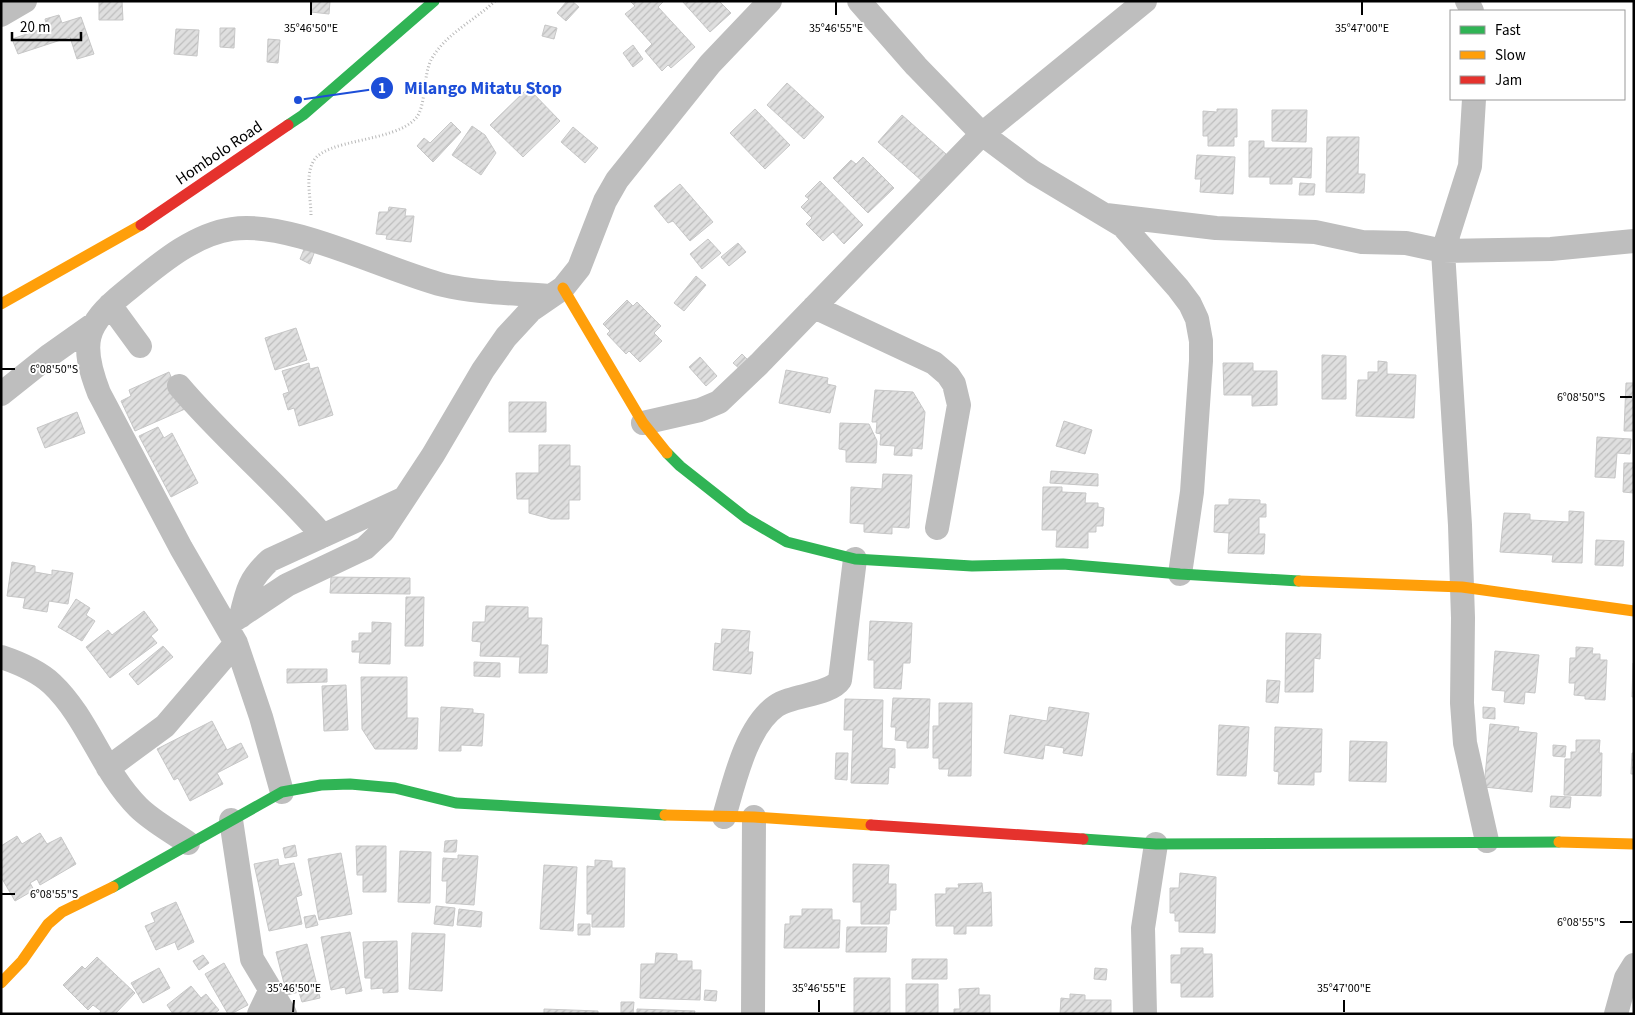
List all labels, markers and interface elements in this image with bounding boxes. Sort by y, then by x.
scale bar [12,10,81,42]
legend [1450,10,1625,100]
text: 20 m [20,17,50,38]
text: 35°46'50"E [284,20,338,37]
text: 35°46'55"E [809,20,863,37]
text: 35°47'00"E [1335,20,1389,37]
text: Fast [1495,20,1521,41]
text: Slow [1495,45,1526,66]
text: Jam [1495,70,1522,91]
callout: Milango Mitatu Stop [369,72,572,105]
text: Milango Mitatu Stop [404,76,562,101]
text: 1 [378,78,386,99]
street label: Hombolo Road [171,116,267,190]
text: 6°08'50"S [30,361,78,378]
text: 6°08'50"S [1557,389,1605,406]
text: 6°08'55"S [30,886,78,903]
text: 6°08'55"S [1557,914,1605,931]
text: 35°46'50"E [267,980,321,997]
text: 35°46'55"E [792,980,846,997]
text: 35°47'00"E [1317,980,1371,997]

